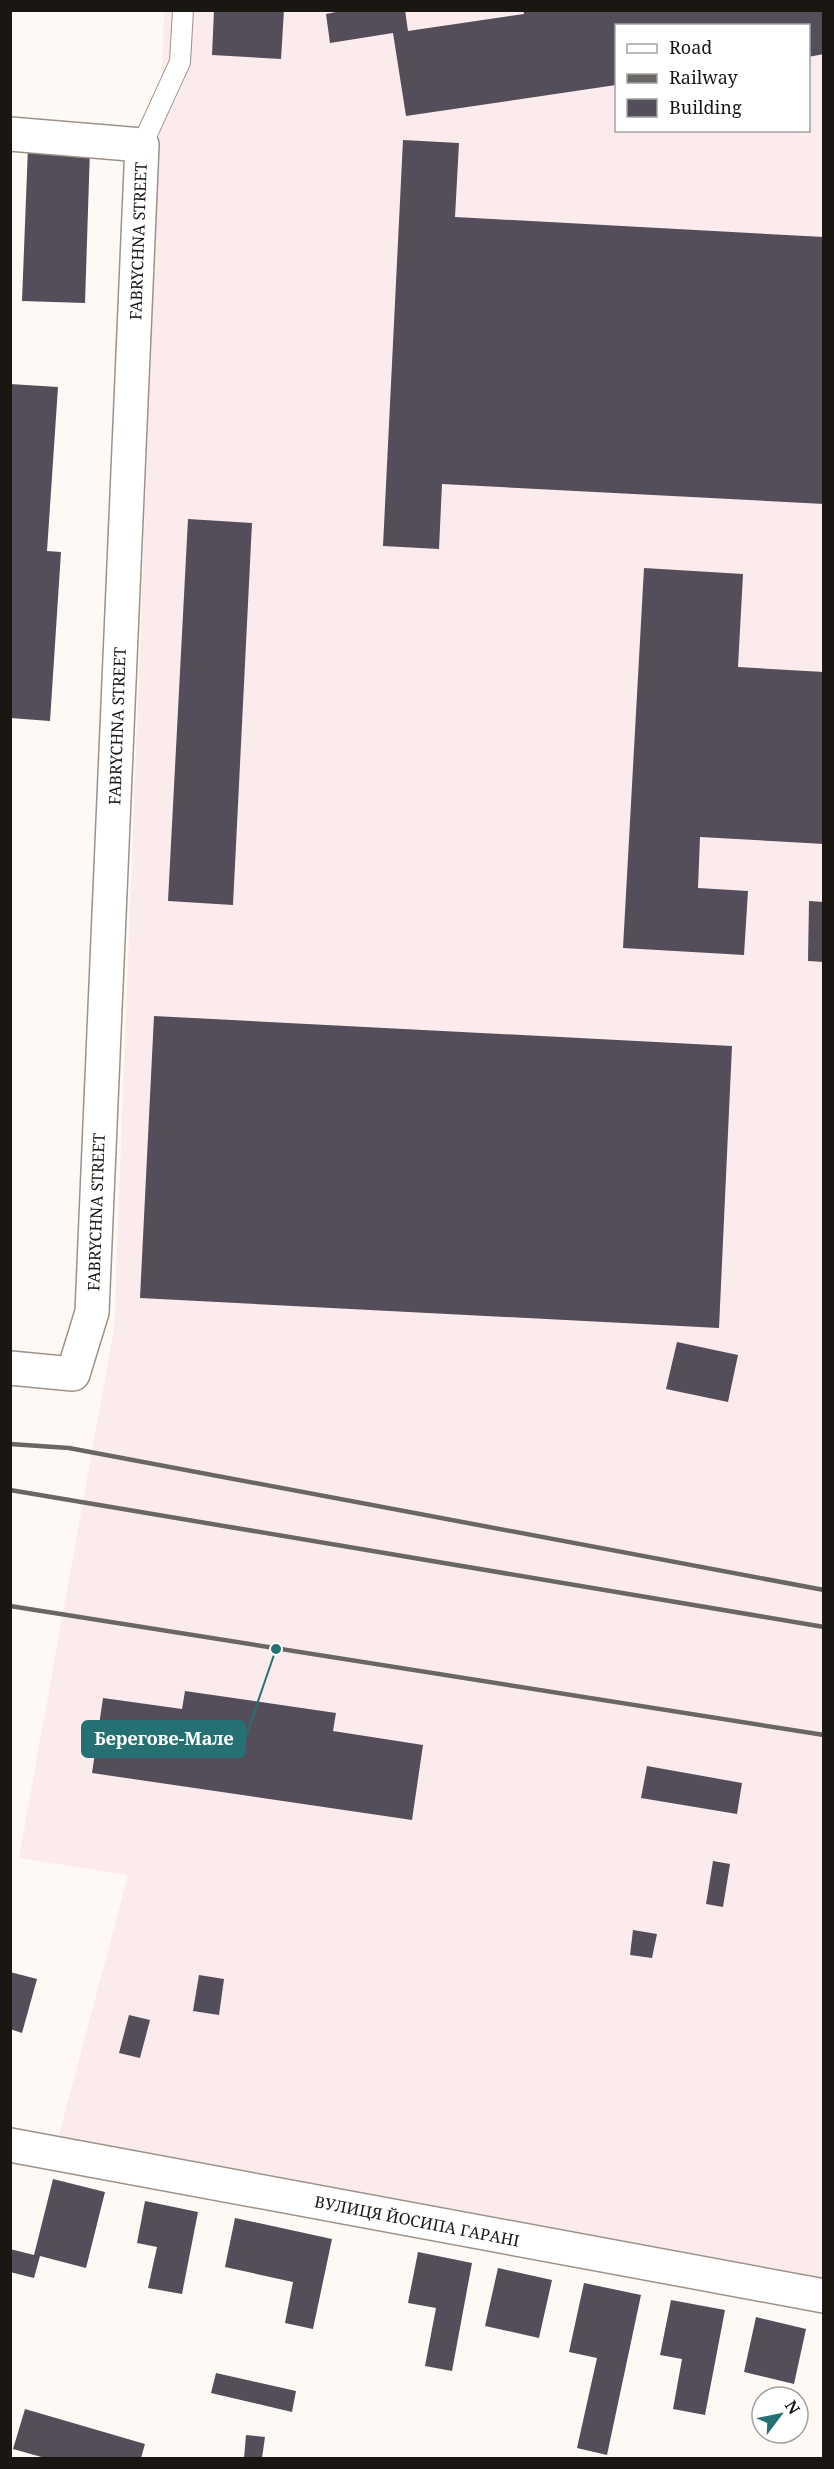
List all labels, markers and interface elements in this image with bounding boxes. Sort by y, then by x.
legend [615,24,810,132]
text: Road [669,35,712,59]
text: Railway [669,65,739,89]
text: Building [669,95,742,119]
street label: FABRYCHNA STREET [124,161,152,320]
street label: FABRYCHNA STREET [103,646,131,805]
street label: FABRYCHNA STREET [82,1132,110,1291]
callout: Берегове-Мале [82,1721,245,1757]
text: Берегове-Мале [94,1726,234,1750]
street label: ВУЛИЦЯ ЙОСИПА ГАРАНІ [313,2190,521,2252]
north arrow [750,2385,810,2445]
text: N [780,2396,806,2419]

